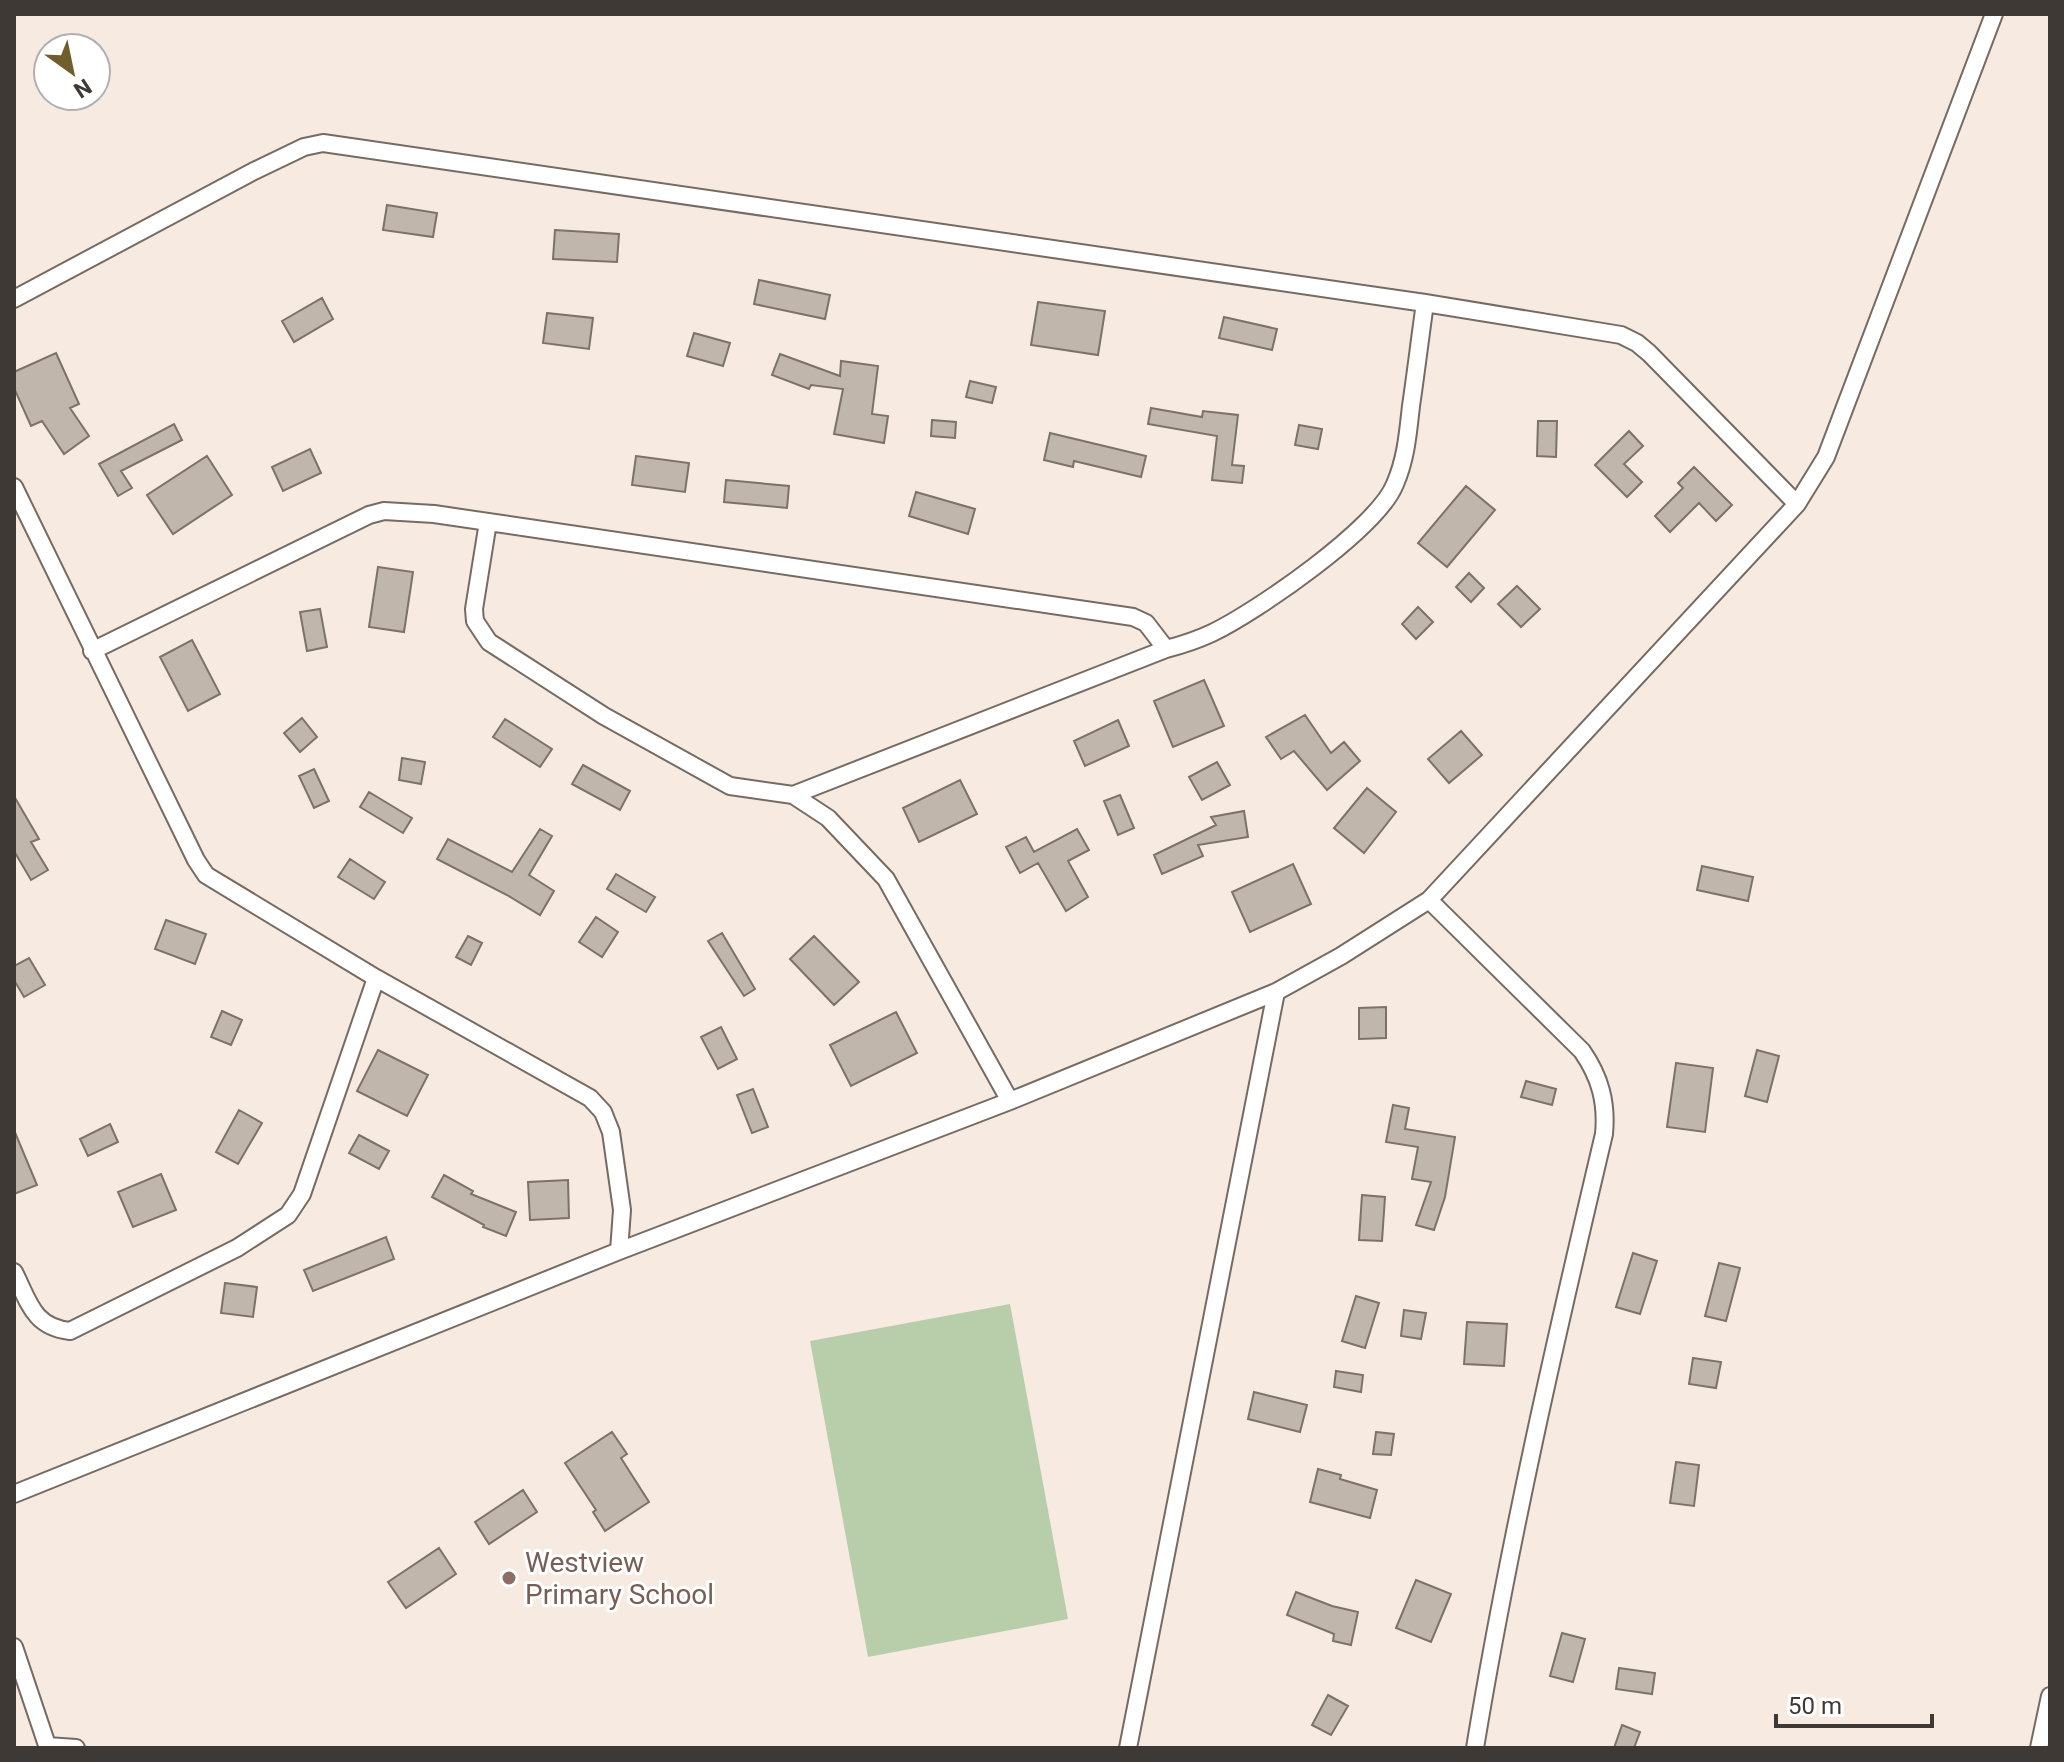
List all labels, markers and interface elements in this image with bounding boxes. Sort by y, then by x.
north arrow [32,32,112,112]
text: N [69,74,96,103]
place label: Westview Primary School [525,1546,714,1611]
marker: Westview Primary School [500,1569,518,1587]
scale bar [1776,1678,1932,1728]
text: 50 m [1788,1692,1842,1720]

